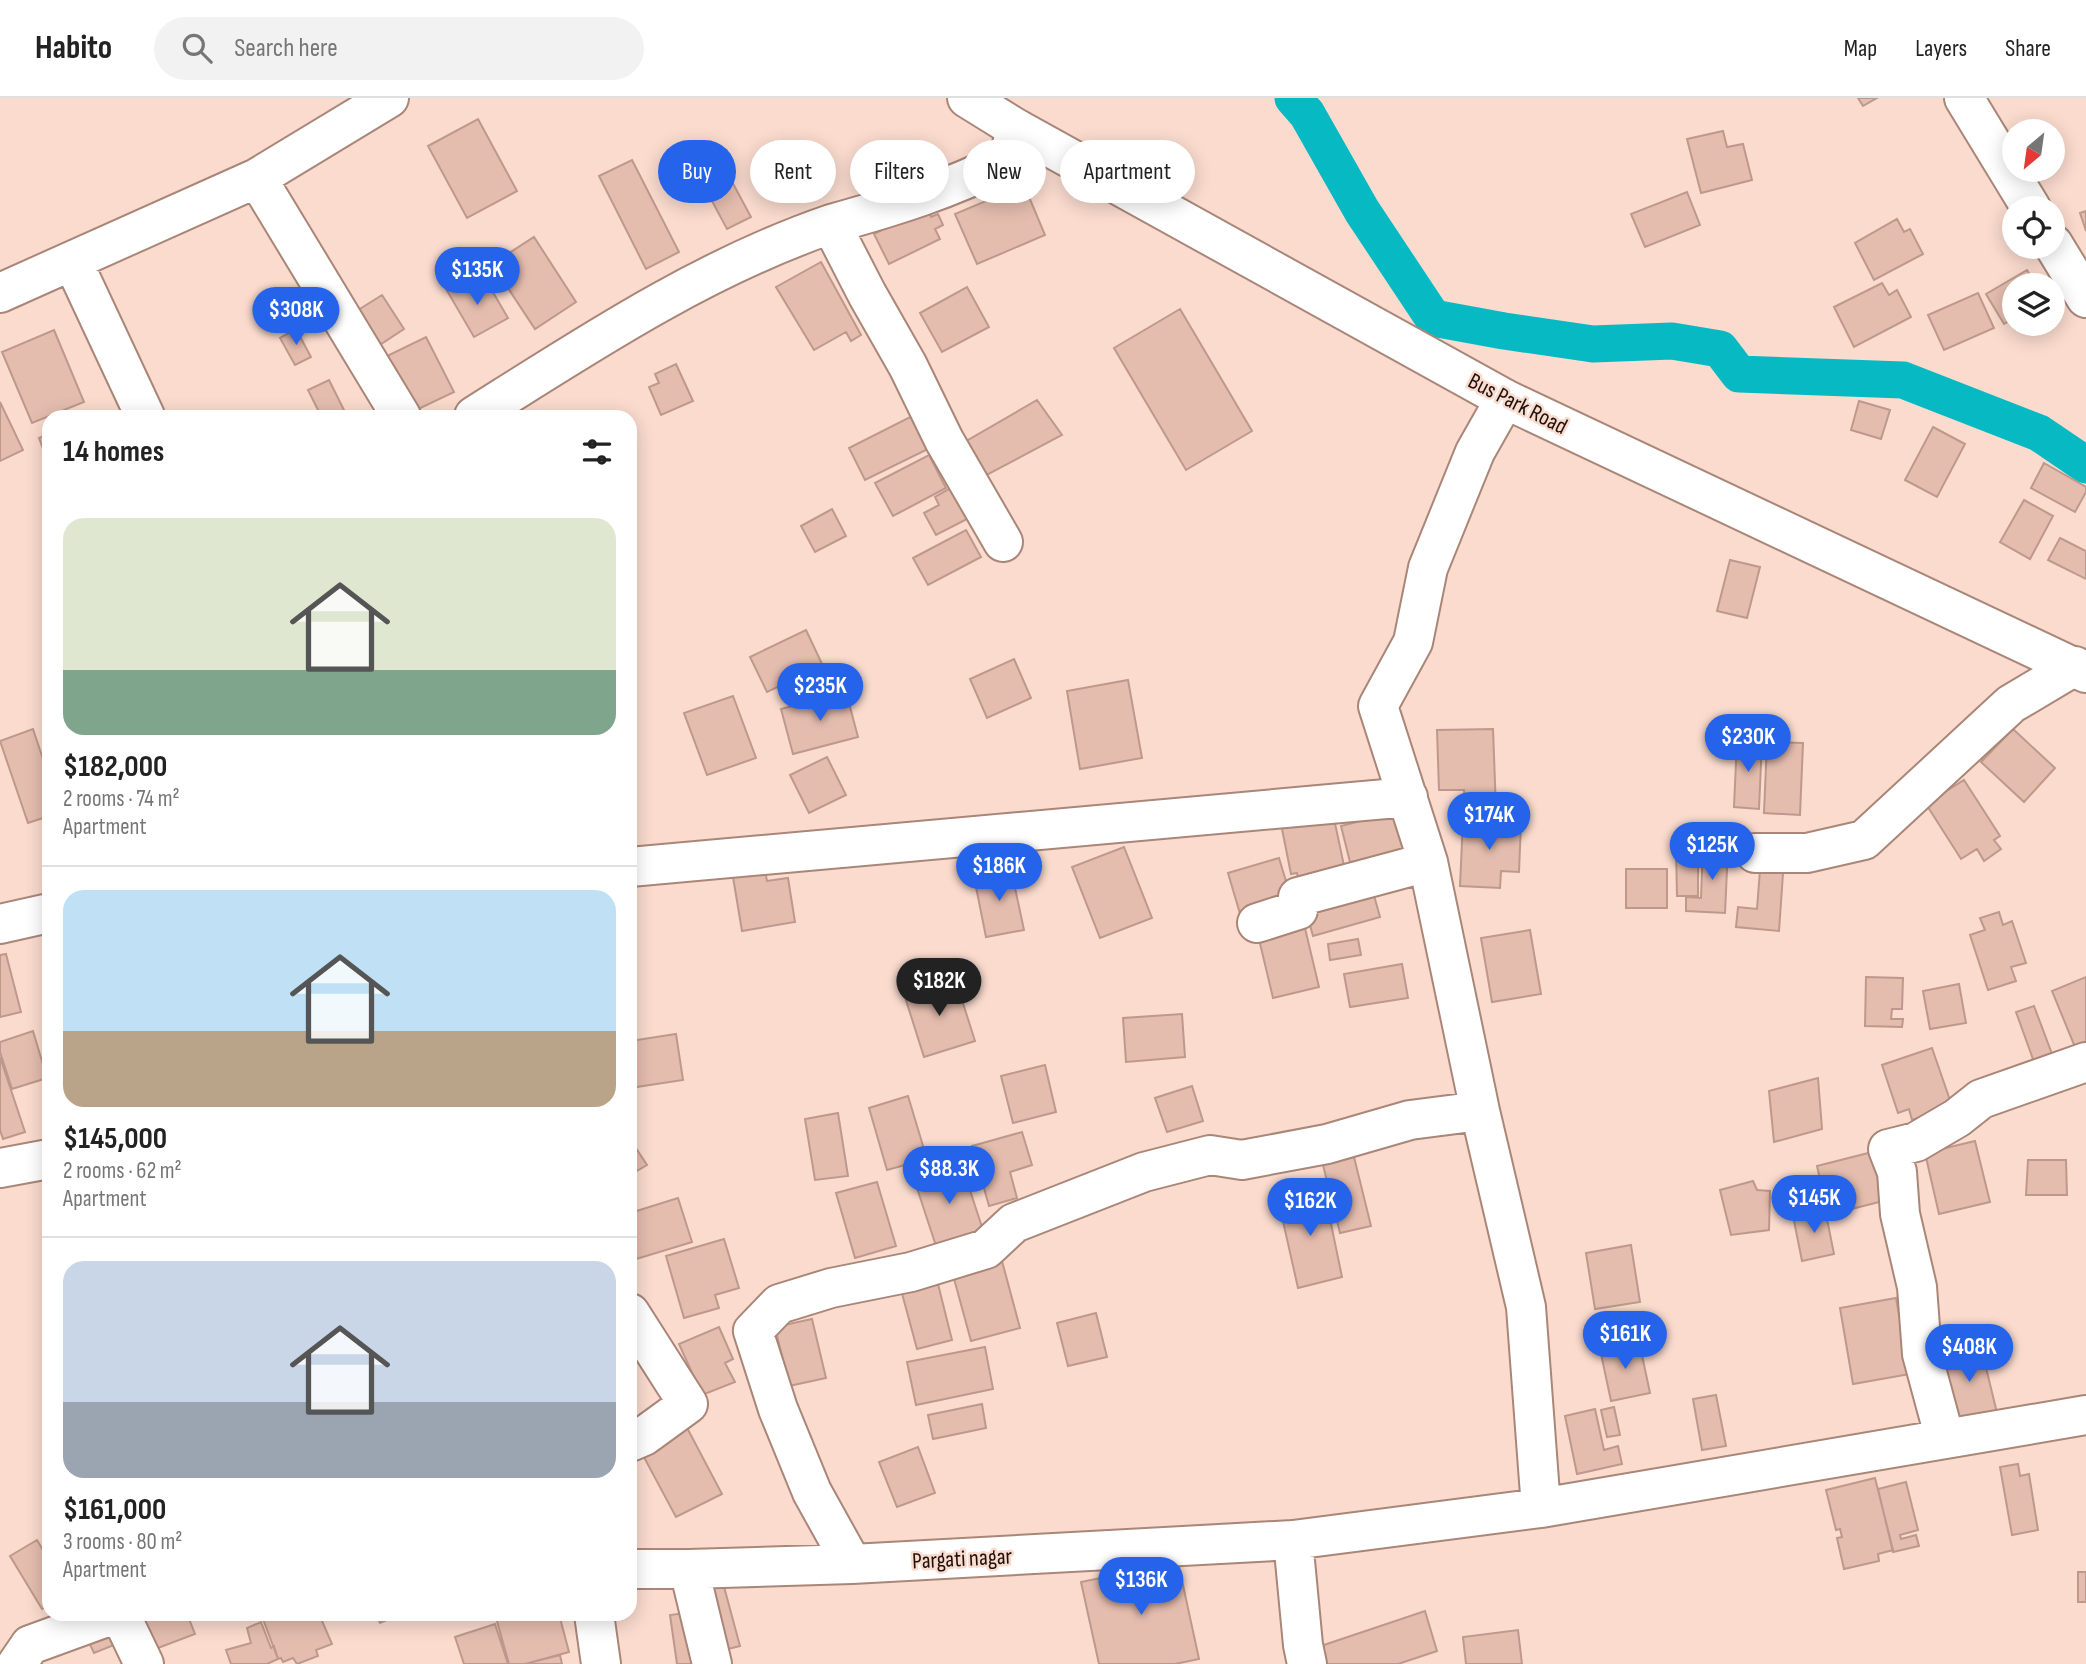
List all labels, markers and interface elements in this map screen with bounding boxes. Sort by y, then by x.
search box [154,17,644,80]
text: Habito [35,28,112,68]
icon: search [178,29,216,67]
text: Search here [234,33,338,64]
text: Map [1844,34,1877,63]
text: Layers [1915,34,1967,63]
text: Share [2005,34,2051,63]
north arrow [2002,119,2065,182]
map controls [2002,119,2065,336]
chip: Buy [658,140,736,203]
chip: Rent [750,140,836,203]
chip: Filters [850,140,949,203]
chip: New [963,140,1046,203]
chip: Apartment [1060,140,1195,203]
button: locate [2002,196,2065,259]
pin: $135K [428,248,526,307]
text: $135K [451,256,503,284]
button: layers [2002,273,2065,336]
pin: $308K [247,288,345,347]
text: $308K [268,296,324,324]
street label: Bus Park Road [1463,367,1572,441]
icon: filters [578,433,616,471]
text: 14 homes [63,434,164,470]
icon: home [277,564,403,690]
pin: $235K [771,664,869,723]
text: $235K [793,672,847,700]
pin: $230K [1699,714,1797,774]
text: $230K [1721,723,1775,751]
text: $182,000 [63,749,167,785]
text: 2 rooms · 74 m² [63,785,180,813]
pin: $174K [1440,792,1538,852]
text: $174K [1463,801,1515,829]
text: Apartment [63,813,147,841]
pin: $125K [1663,822,1761,882]
text: $125K [1686,831,1738,859]
pin: $186K [950,844,1048,903]
text: $186K [972,852,1026,880]
icon: home [277,936,403,1062]
pin: $182K [890,958,988,1018]
text: $182K [912,967,966,995]
text: $145,000 [63,1121,167,1157]
pin: $88.3K [892,1146,1006,1206]
text: $88.3K [919,1155,979,1183]
text: 2 rooms · 62 m² [63,1157,182,1185]
pin: $145K [1765,1176,1863,1235]
pin: $162K [1261,1178,1359,1238]
text: $145K [1787,1184,1841,1212]
text: Apartment [63,1185,147,1213]
text: $162K [1283,1187,1337,1215]
icon: home [277,1307,403,1433]
pin: $161K [1576,1312,1674,1371]
text: $161K [1599,1320,1651,1348]
pin: $408K [1920,1324,2018,1384]
text: $408K [1941,1333,1997,1361]
text: $161,000 [63,1492,166,1528]
text: 3 rooms · 80 m² [63,1528,182,1556]
street label: Pargati nagar [911,1542,1013,1576]
text: Apartment [63,1556,147,1584]
pin: $136K [1092,1558,1190,1617]
text: $136K [1114,1566,1168,1594]

